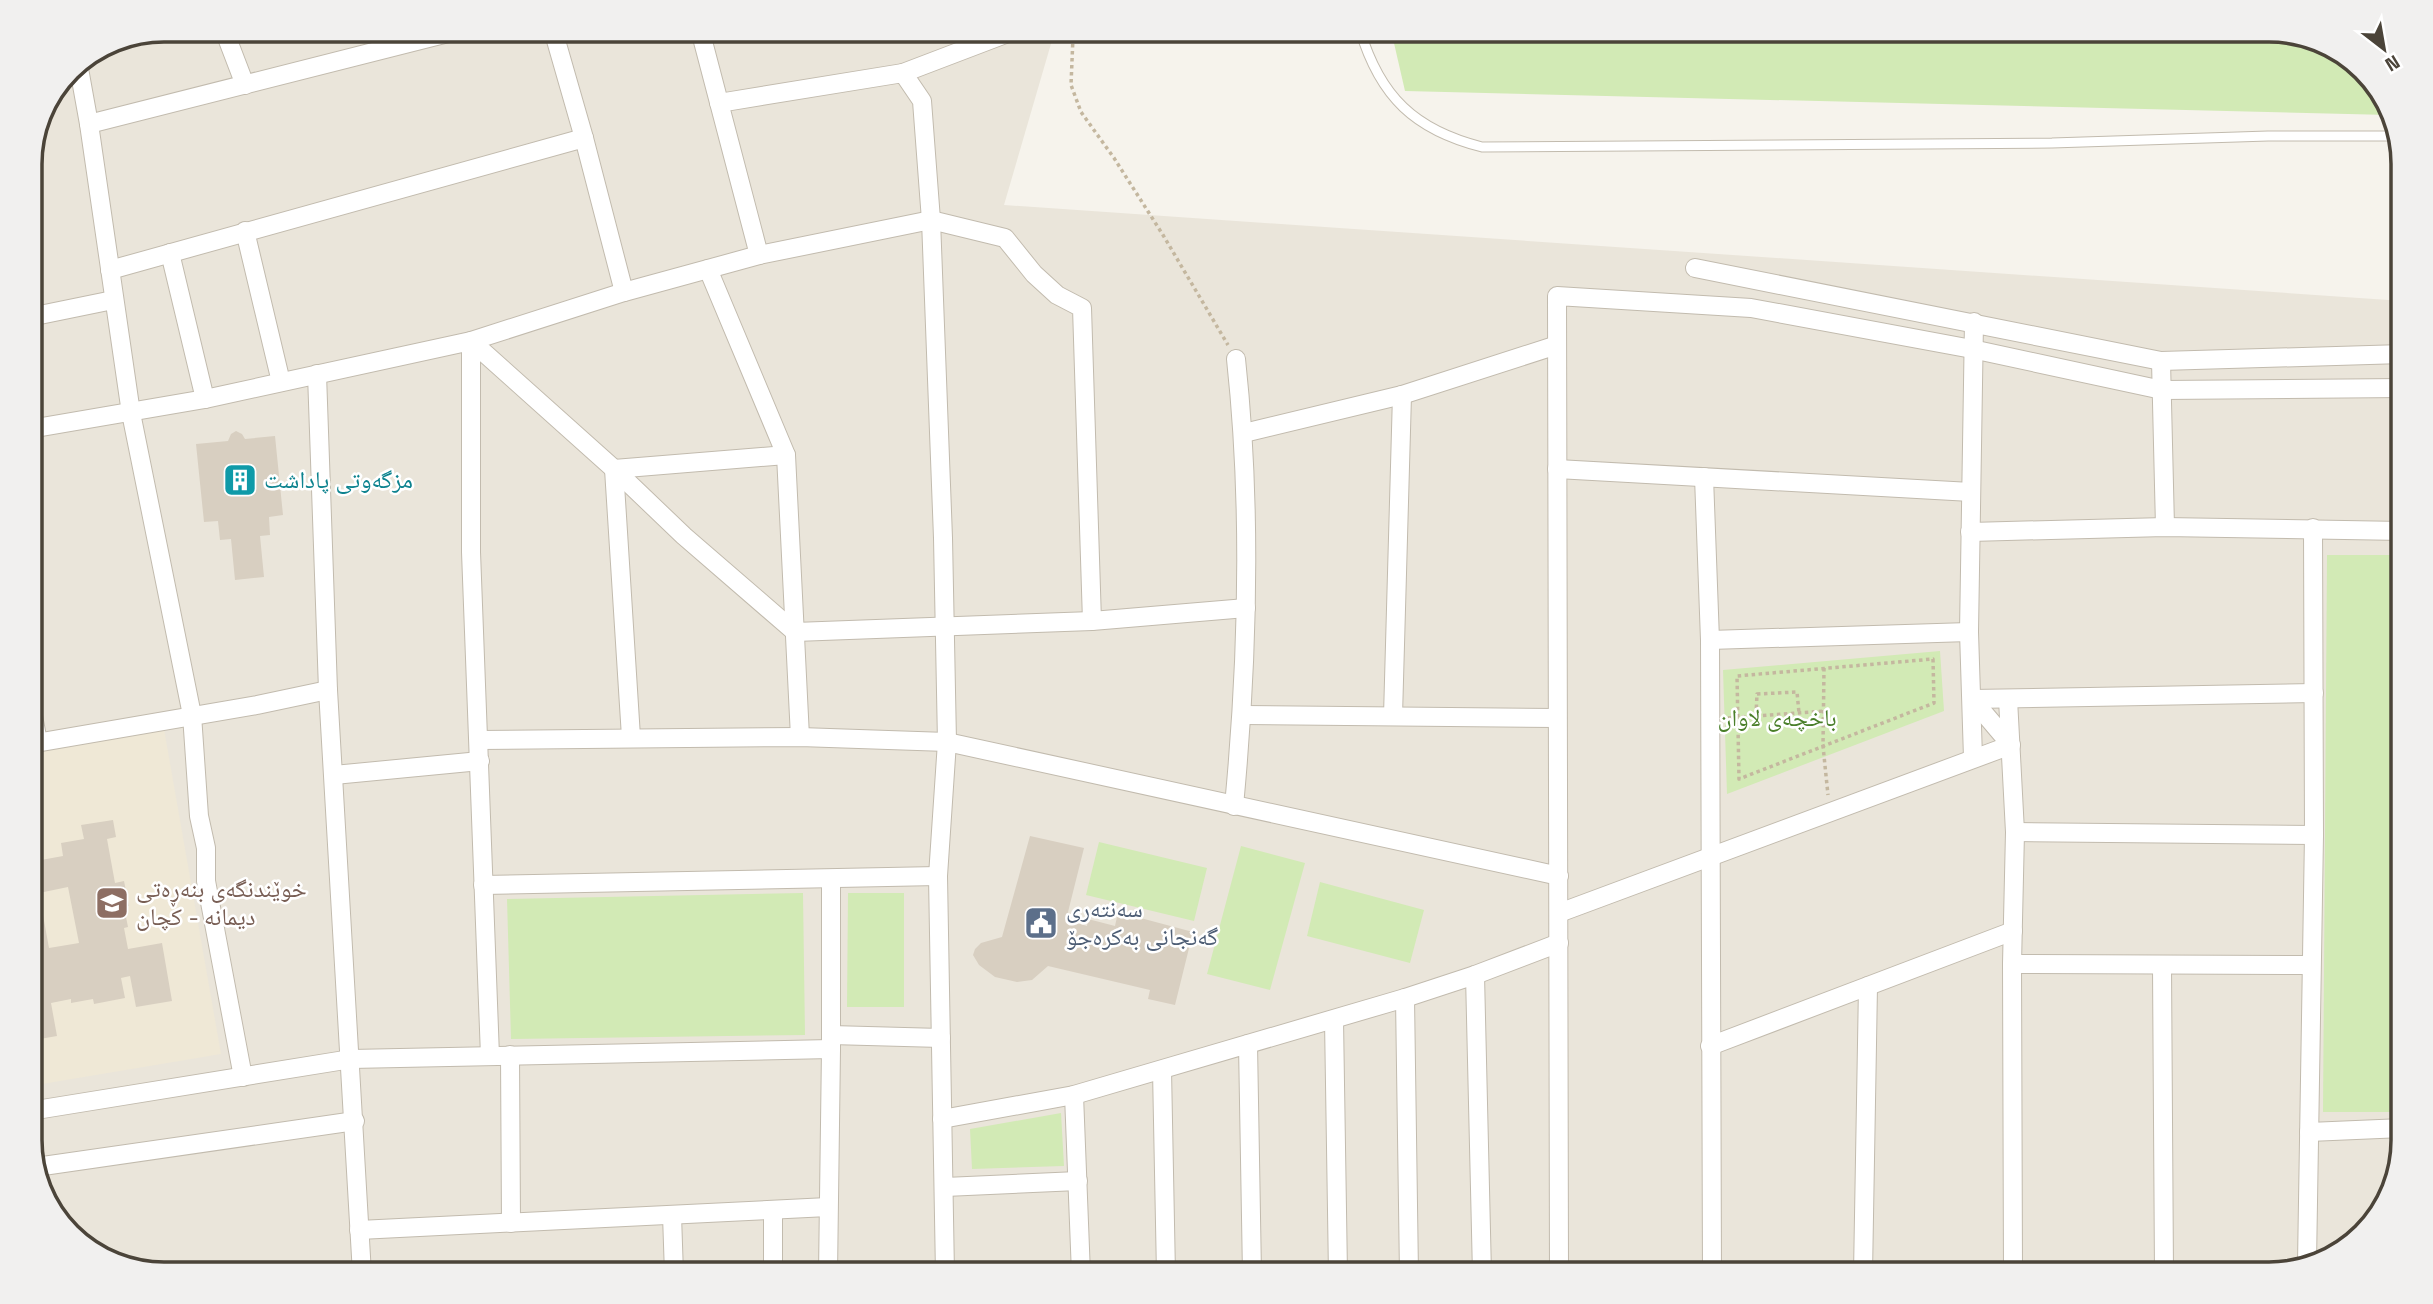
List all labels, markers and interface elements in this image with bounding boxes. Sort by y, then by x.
north arrow [2349,14,2419,84]
text: N [2381,49,2404,77]
building icon: مزگەوتی پاداشت [221,461,259,499]
place label: مزگەوتی پاداشت [264,464,413,495]
park label: باخچەی لاوان [1717,702,1837,733]
place label: خوێندنگەی بنەڕەتی دیمانە - کچان [136,873,307,932]
school or university icon: خوێندنگەی بنەڕەتی دیمانە - کچان [93,884,131,922]
place label: سەنتەری گەنجانی بەکرەجۆ [1066,893,1218,952]
public building icon: سەنتەری گەنجانی بەکرەجۆ [1022,904,1060,942]

